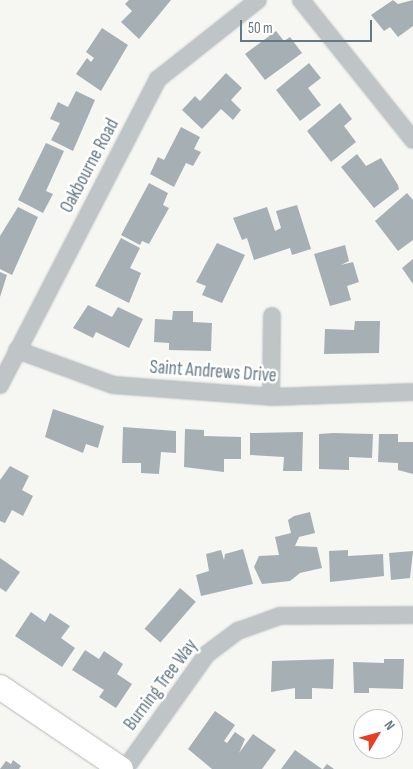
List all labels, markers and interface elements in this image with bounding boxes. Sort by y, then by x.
scale bar [243,10,376,42]
text: 50 m [248,19,273,38]
street label: Oakbourne Road [56,115,124,217]
street label: Saint Andrews Drive [149,356,277,388]
street label: Burning Tree Way [119,635,203,735]
north arrow [353,709,403,759]
text: N [381,717,399,733]

